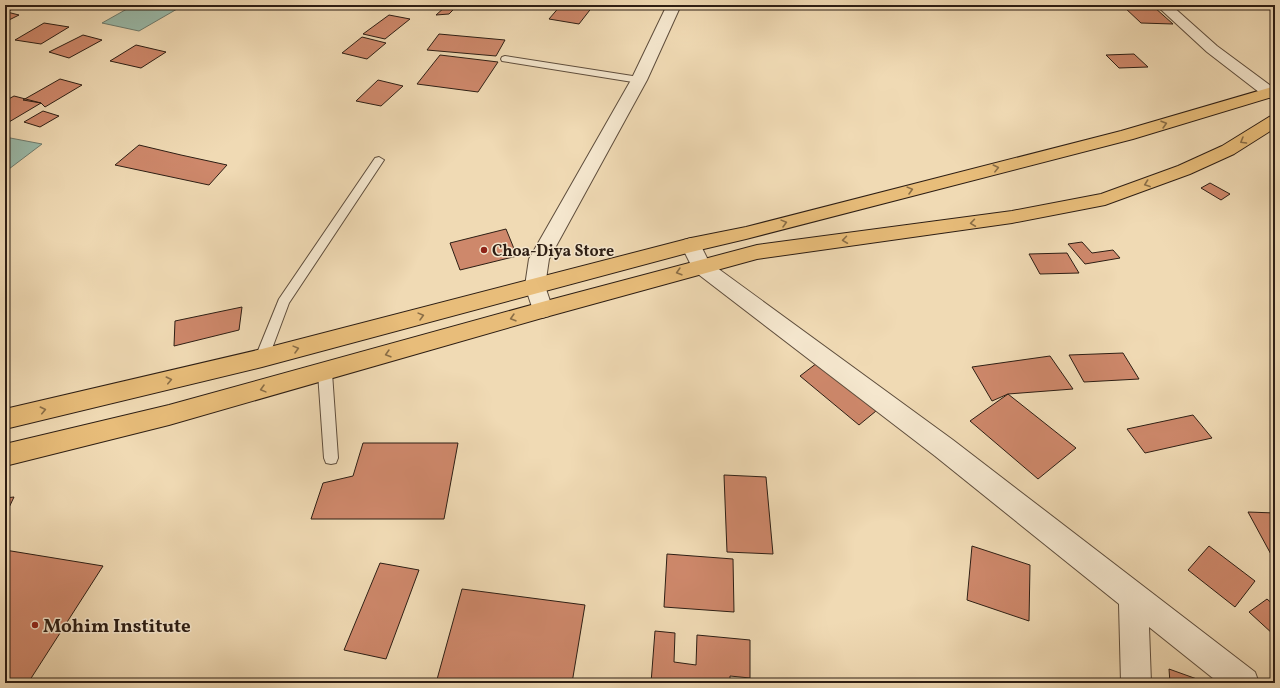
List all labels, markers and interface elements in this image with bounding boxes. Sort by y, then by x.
one-way arrow [1160,120,1167,129]
one-way arrow [1239,137,1247,144]
one-way arrow [992,164,999,173]
one-way arrow [1144,179,1151,187]
one-way arrow [907,187,913,195]
one-way arrow [970,218,976,227]
one-way arrow [780,219,787,228]
one-way arrow [841,235,848,244]
place label: Choa-Diya Store [492,241,614,263]
marker: Choa-Diya Store [479,245,489,255]
one-way arrow [676,267,683,276]
one-way arrow [418,312,425,321]
one-way arrow [510,313,517,322]
one-way arrow [292,345,299,354]
one-way arrow [385,349,392,358]
one-way arrow [166,376,173,384]
one-way arrow [260,385,267,393]
one-way arrow [39,406,46,415]
place label: Mohim Institute [43,614,191,640]
marker: Mohim Institute [30,620,40,630]

